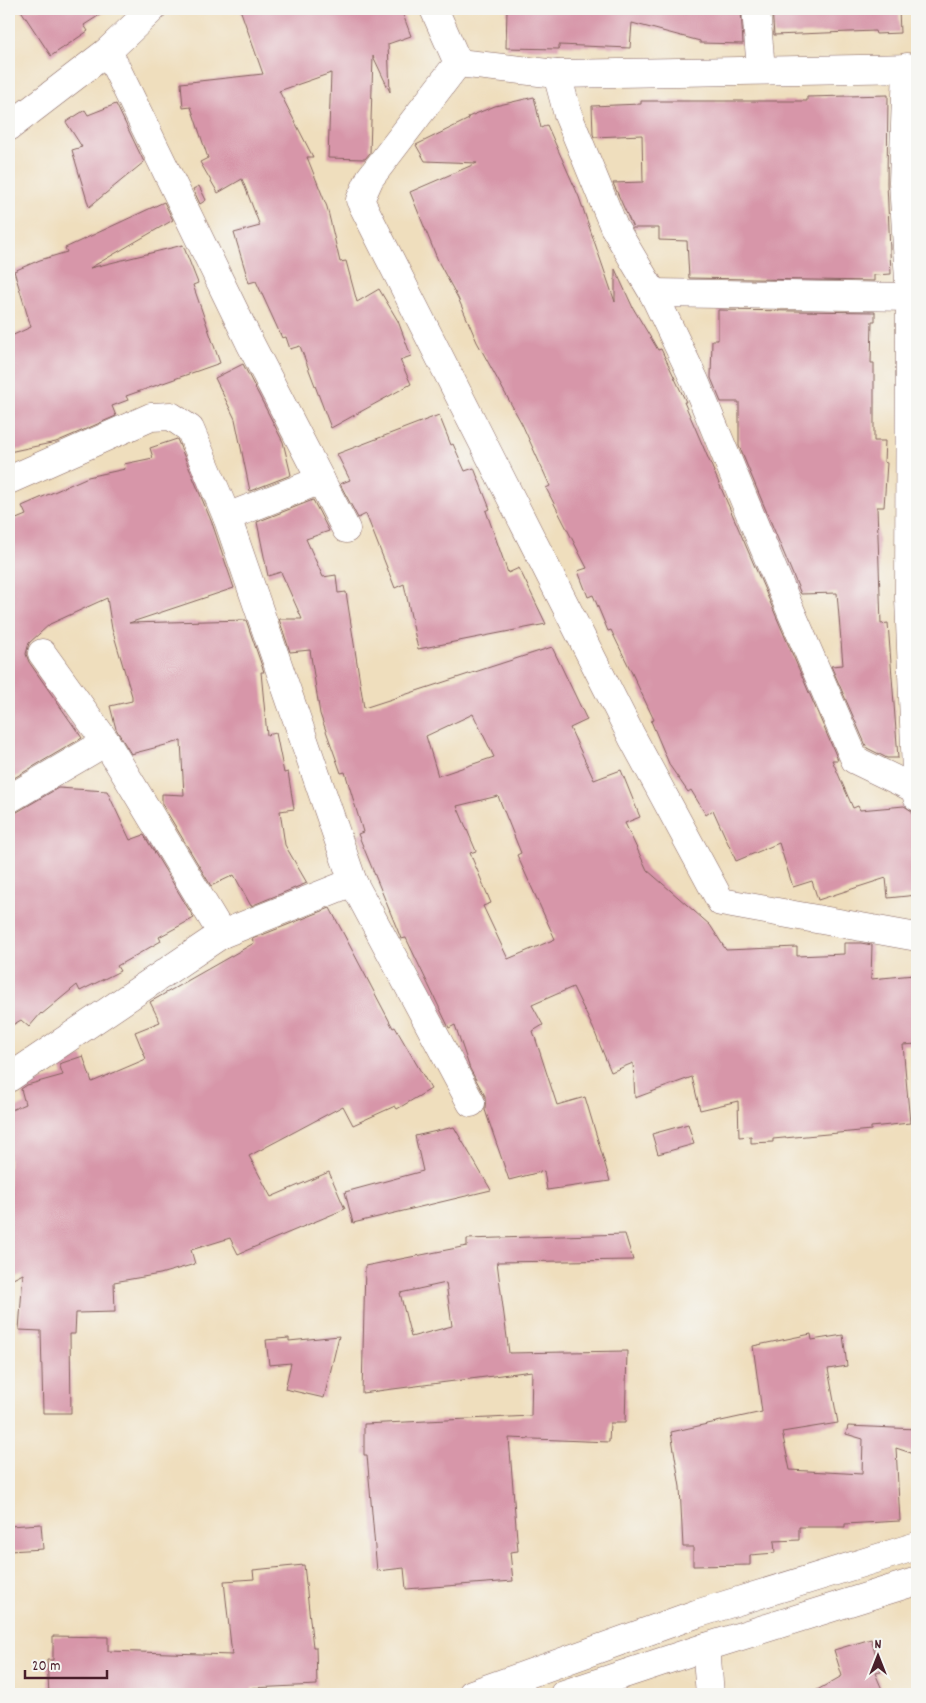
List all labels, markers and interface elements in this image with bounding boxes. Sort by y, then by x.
north arrow [854,1630,904,1680]
text: N [875,1635,882,1655]
scale bar [25,1648,108,1680]
text: 20 m [32,1656,60,1678]

